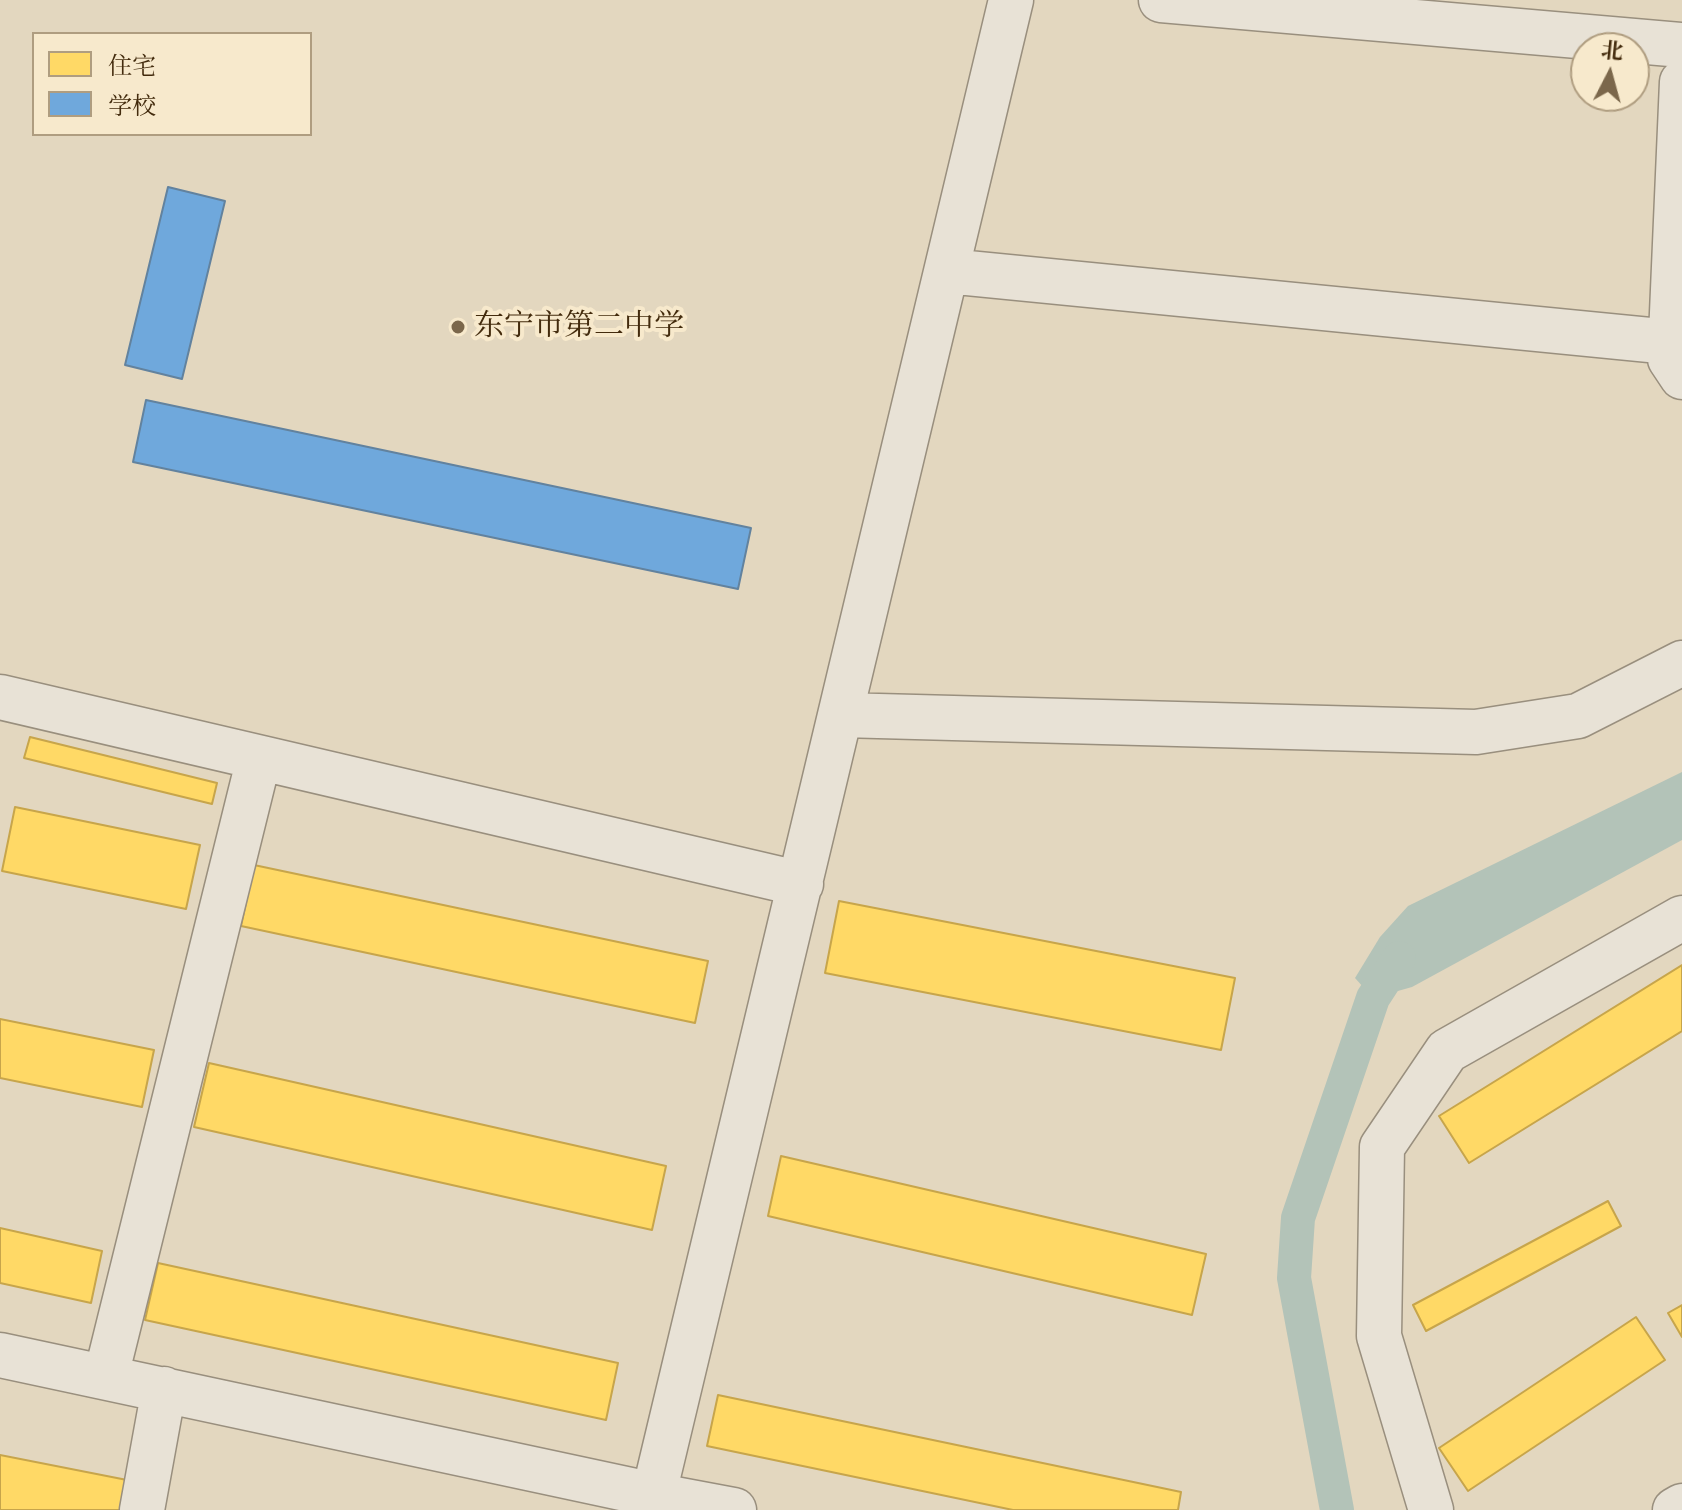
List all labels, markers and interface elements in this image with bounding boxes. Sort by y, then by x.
legend [32,32,312,136]
north arrow [1570,32,1650,112]
text: 北 [1600,33,1625,67]
text: 住宅 [108,48,156,83]
text: 学校 [108,88,156,123]
place label: 东宁市第二中学 [474,309,684,345]
marker: 东宁市第二中学 [449,318,467,336]

